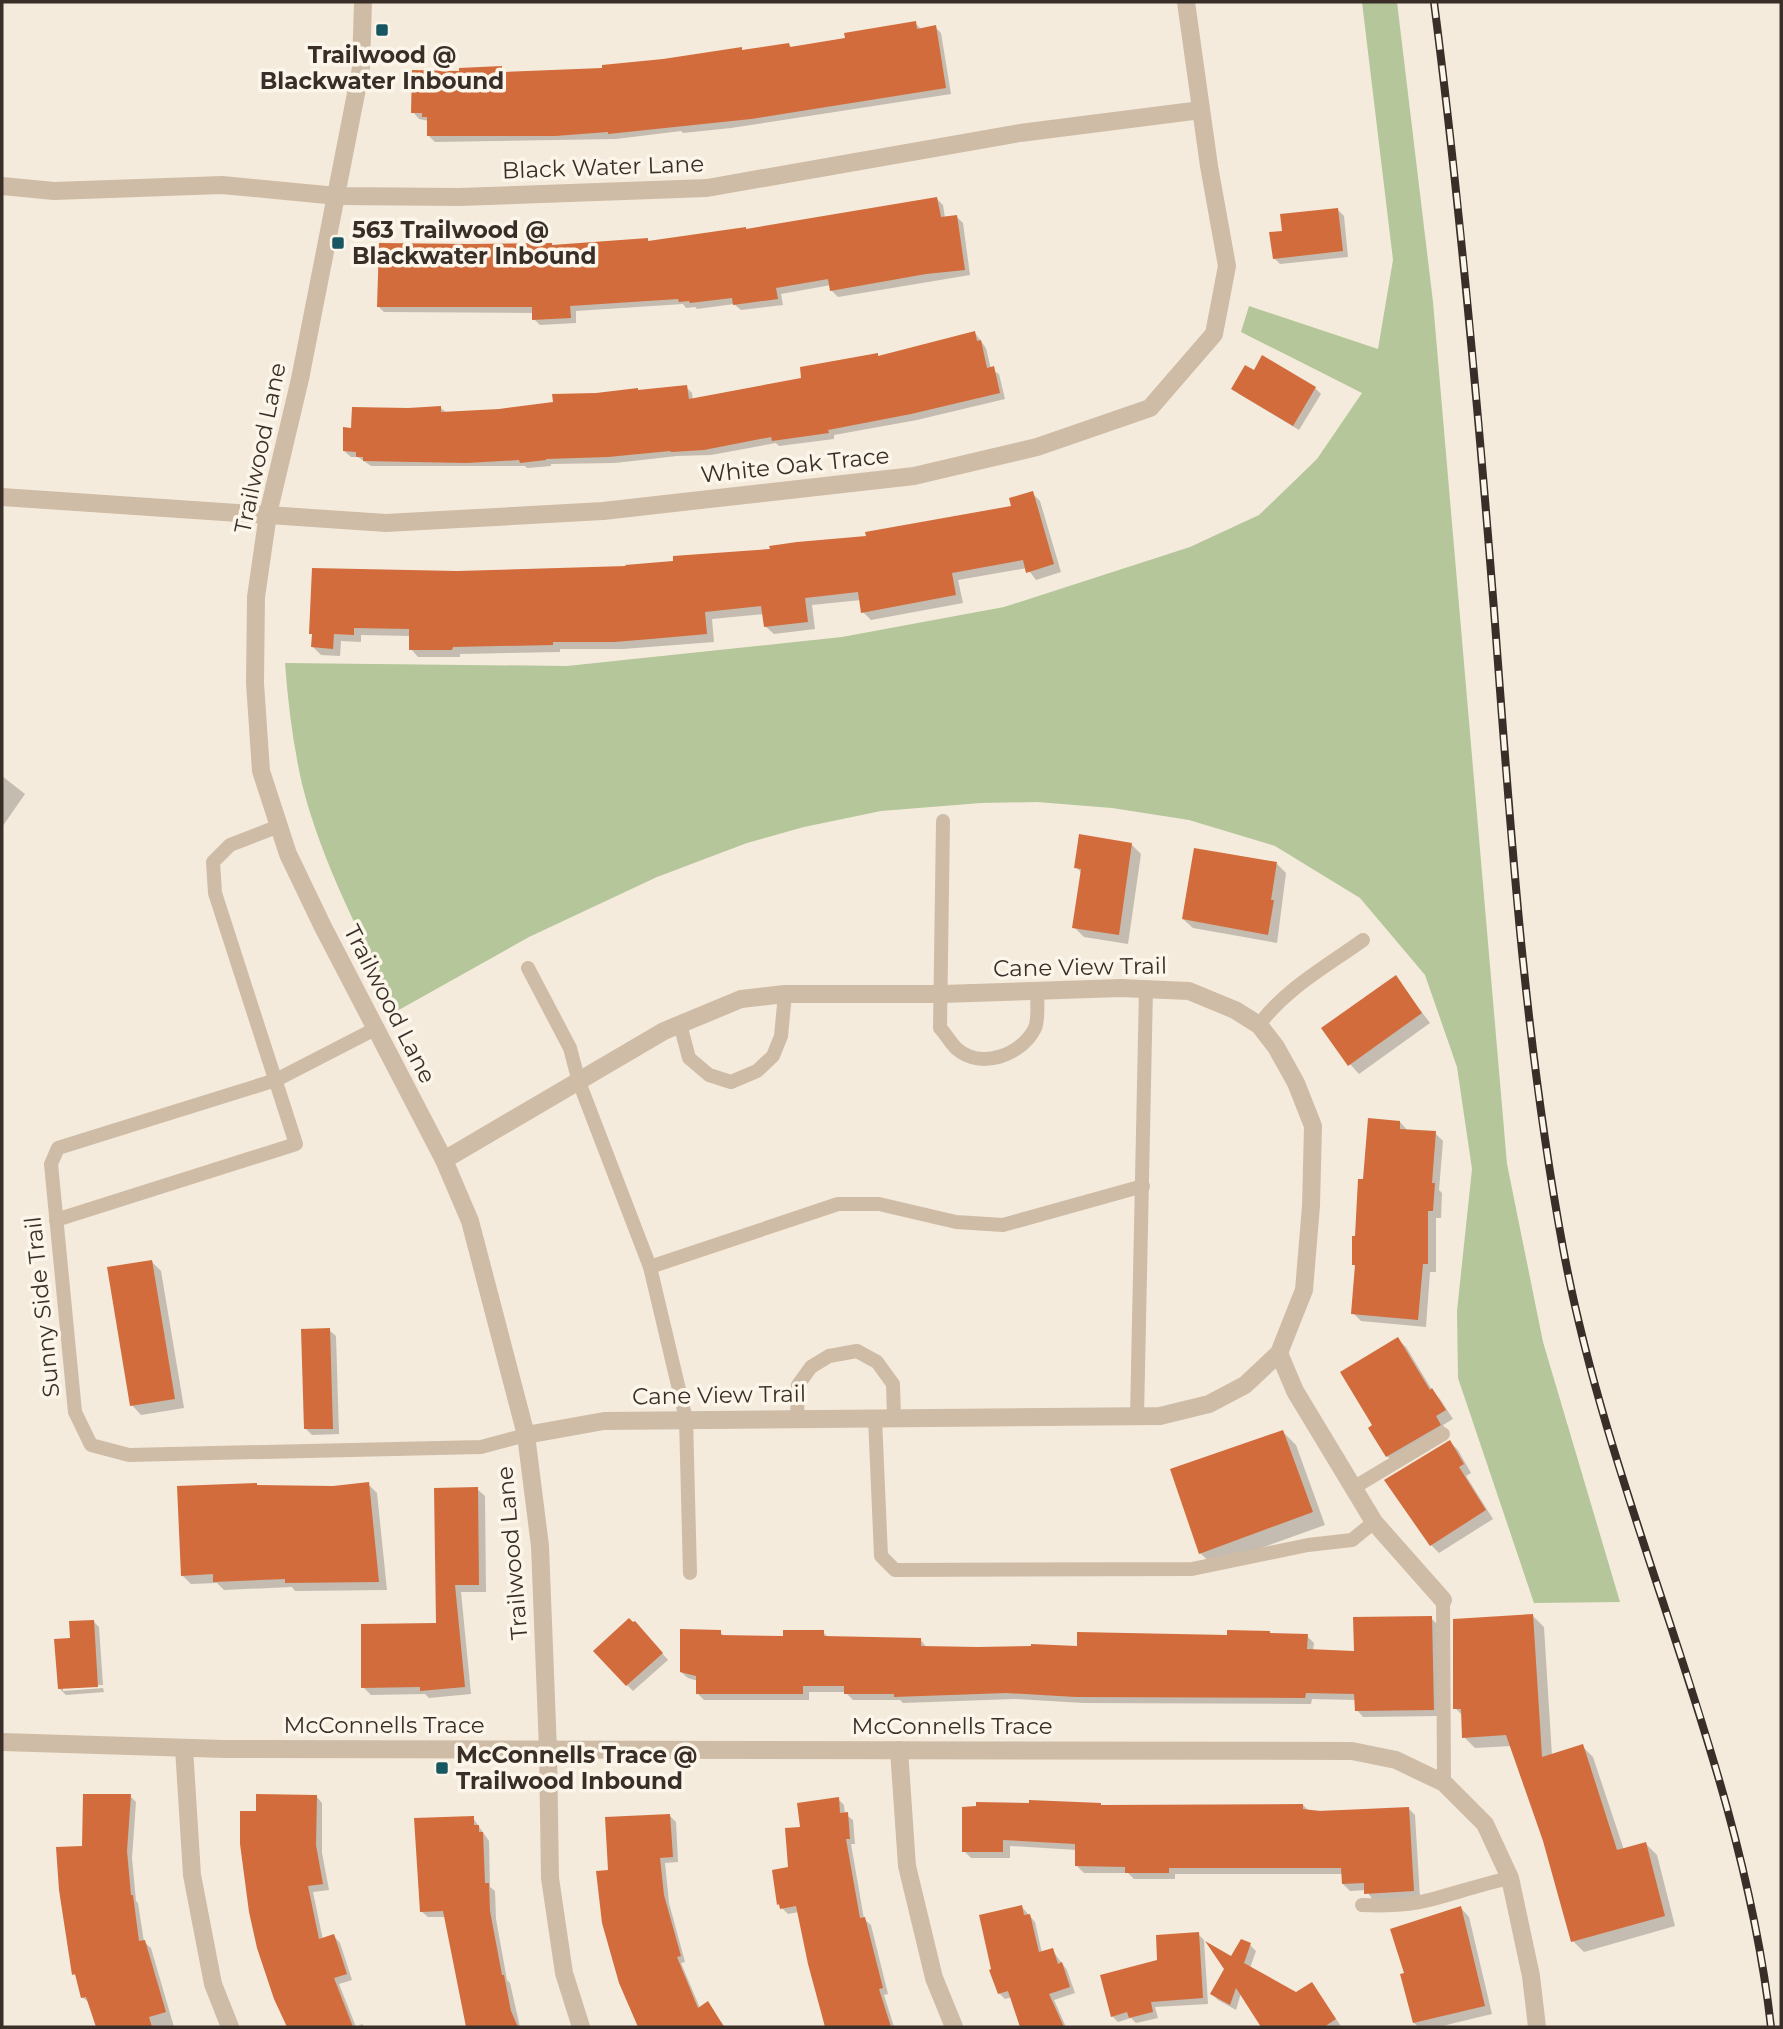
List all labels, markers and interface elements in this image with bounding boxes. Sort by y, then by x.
marker: Trailwood @ Blackwater Inbound [374,22,390,38]
place label: Trailwood @ Blackwater Inbound [260,41,504,95]
street label: Black Water Lane [502,149,704,185]
place label: 563 Trailwood @ Blackwater Inbound [352,216,597,270]
marker: 563 Trailwood @ Blackwater Inbound [330,235,346,251]
street label: Trailwood Lane [228,360,292,536]
street label: White Oak Trace [699,441,891,489]
street label: Trailwood Lane [338,920,442,1088]
street label: Cane View Trail [993,951,1167,983]
street label: Sunny Side Trail [19,1215,65,1399]
street label: Cane View Trail [632,1379,806,1411]
street label: Trailwood Lane [490,1465,534,1641]
street label: McConnells Trace [283,1711,485,1739]
street label: McConnells Trace [851,1712,1053,1740]
place label: McConnells Trace @ Trailwood Inbound [456,1741,697,1795]
marker: McConnells Trace @ Trailwood Inbound [434,1760,450,1776]

